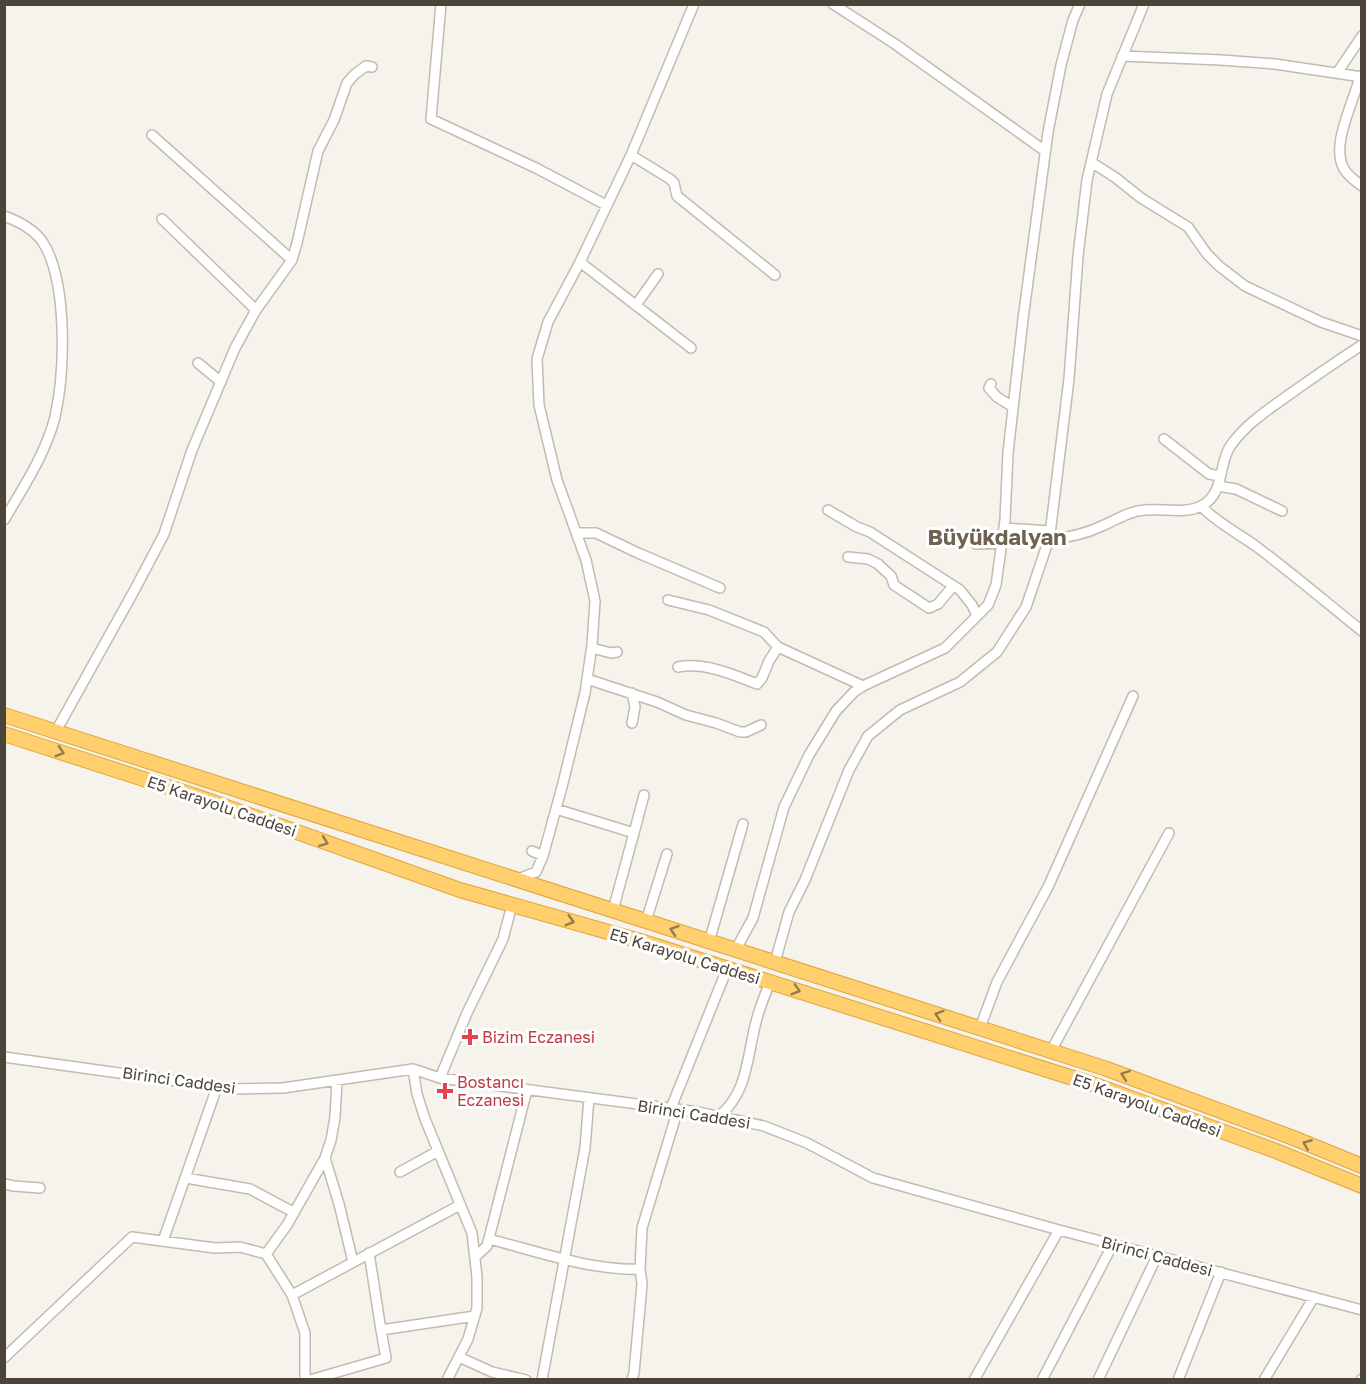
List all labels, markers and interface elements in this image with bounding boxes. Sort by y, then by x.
district label: Büyükdalyan [928,523,1066,550]
one-way arrow [54,745,65,757]
street label: E5 Karayolu Caddesi [145,771,299,841]
one-way arrow [318,834,329,847]
one-way arrow [564,914,574,926]
street label: E5 Karayolu Caddesi [607,924,763,988]
one-way arrow [669,925,680,937]
one-way arrow [790,983,801,996]
one-way arrow [934,1010,945,1022]
place label: Bizim Eczanesi [482,1027,595,1047]
marker: Bizim Eczanesi [463,1030,477,1044]
street label: Birinci Caddesi [121,1062,237,1098]
street label: E5 Karayolu Caddesi [1070,1069,1224,1141]
one-way arrow [1120,1070,1131,1083]
place label: Bostancı Eczanesi [457,1072,524,1110]
marker: Bostancı Eczanesi [438,1084,452,1098]
street label: Birinci Caddesi [636,1095,752,1133]
one-way arrow [1303,1139,1314,1151]
street label: Birinci Caddesi [1099,1232,1215,1280]

